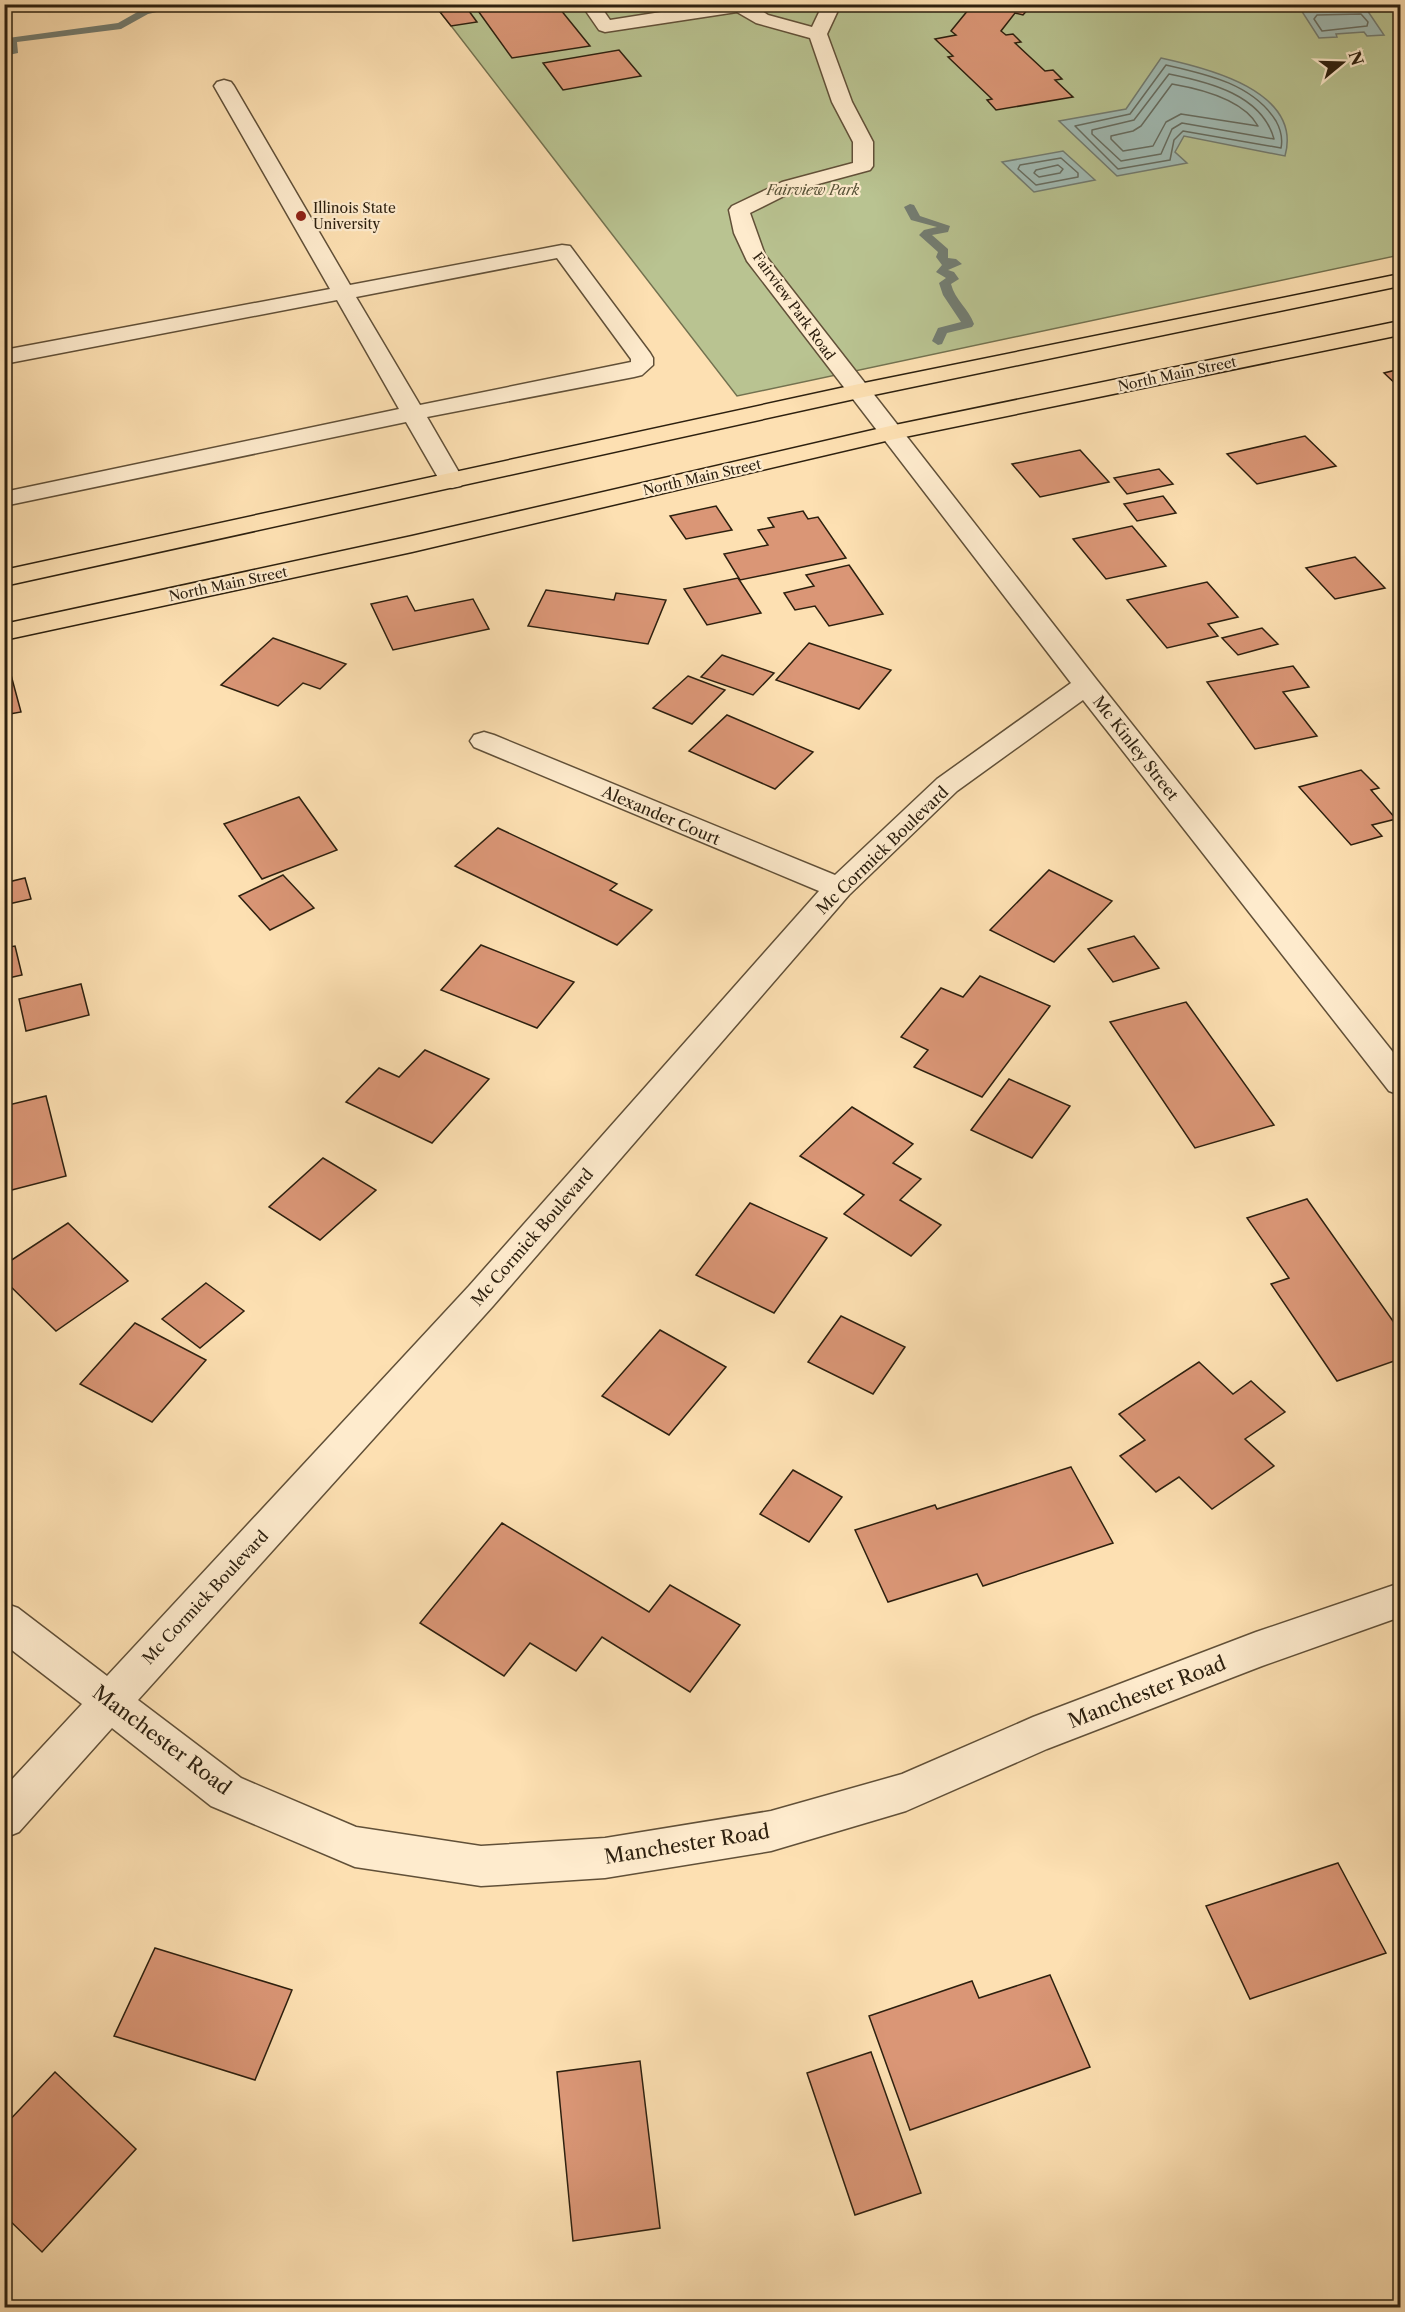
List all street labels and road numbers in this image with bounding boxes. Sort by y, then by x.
street label: Fairview Park Road [749,249,839,364]
street label: North Main Street [1116,353,1238,395]
street label: North Main Street [641,455,763,499]
street label: North Main Street [167,563,289,605]
street label: Mc Kinley Street [1089,692,1183,805]
street label: Alexander Court [598,781,723,849]
street label: Mc Cormick Boulevard [812,782,952,918]
street label: Mc Cormick Boulevard [467,1164,597,1310]
street label: Mc Cormick Boulevard [138,1526,272,1668]
street label: Manchester Road [1065,1651,1229,1733]
street label: Manchester Road [88,1680,236,1800]
street label: Manchester Road [603,1819,771,1869]

